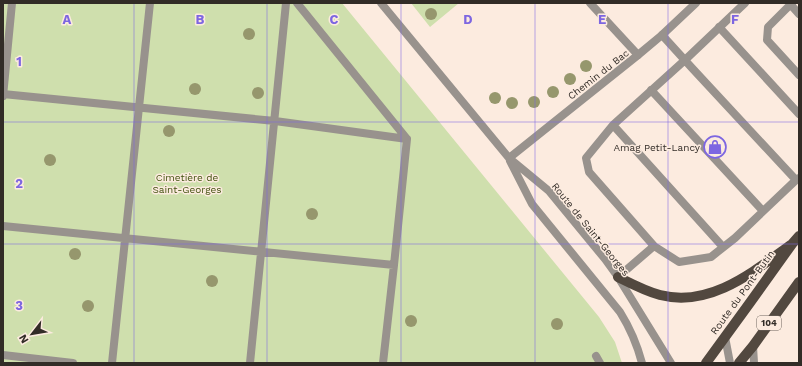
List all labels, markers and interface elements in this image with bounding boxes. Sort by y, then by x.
text: A [63,12,72,27]
text: B [196,12,205,27]
text: C [330,12,339,27]
text: D [463,12,473,27]
text: E [598,12,606,27]
text: F [731,12,739,27]
street label: Chemin du Bac [566,47,631,102]
text: 1 [16,54,22,69]
shop icon: Amag Petit-Lancy [702,134,728,160]
place label: Amag Petit-Lancy [613,142,701,153]
park label: Cimetière de Saint-Georges [152,172,222,195]
text: 2 [15,176,23,191]
street label: Route de Saint-Georges [550,181,632,278]
street label: Route du Pont-Butin [708,248,777,336]
text: 3 [15,298,23,313]
north arrow [12,314,52,354]
road number: 104 [757,316,781,330]
text: N [16,332,32,346]

